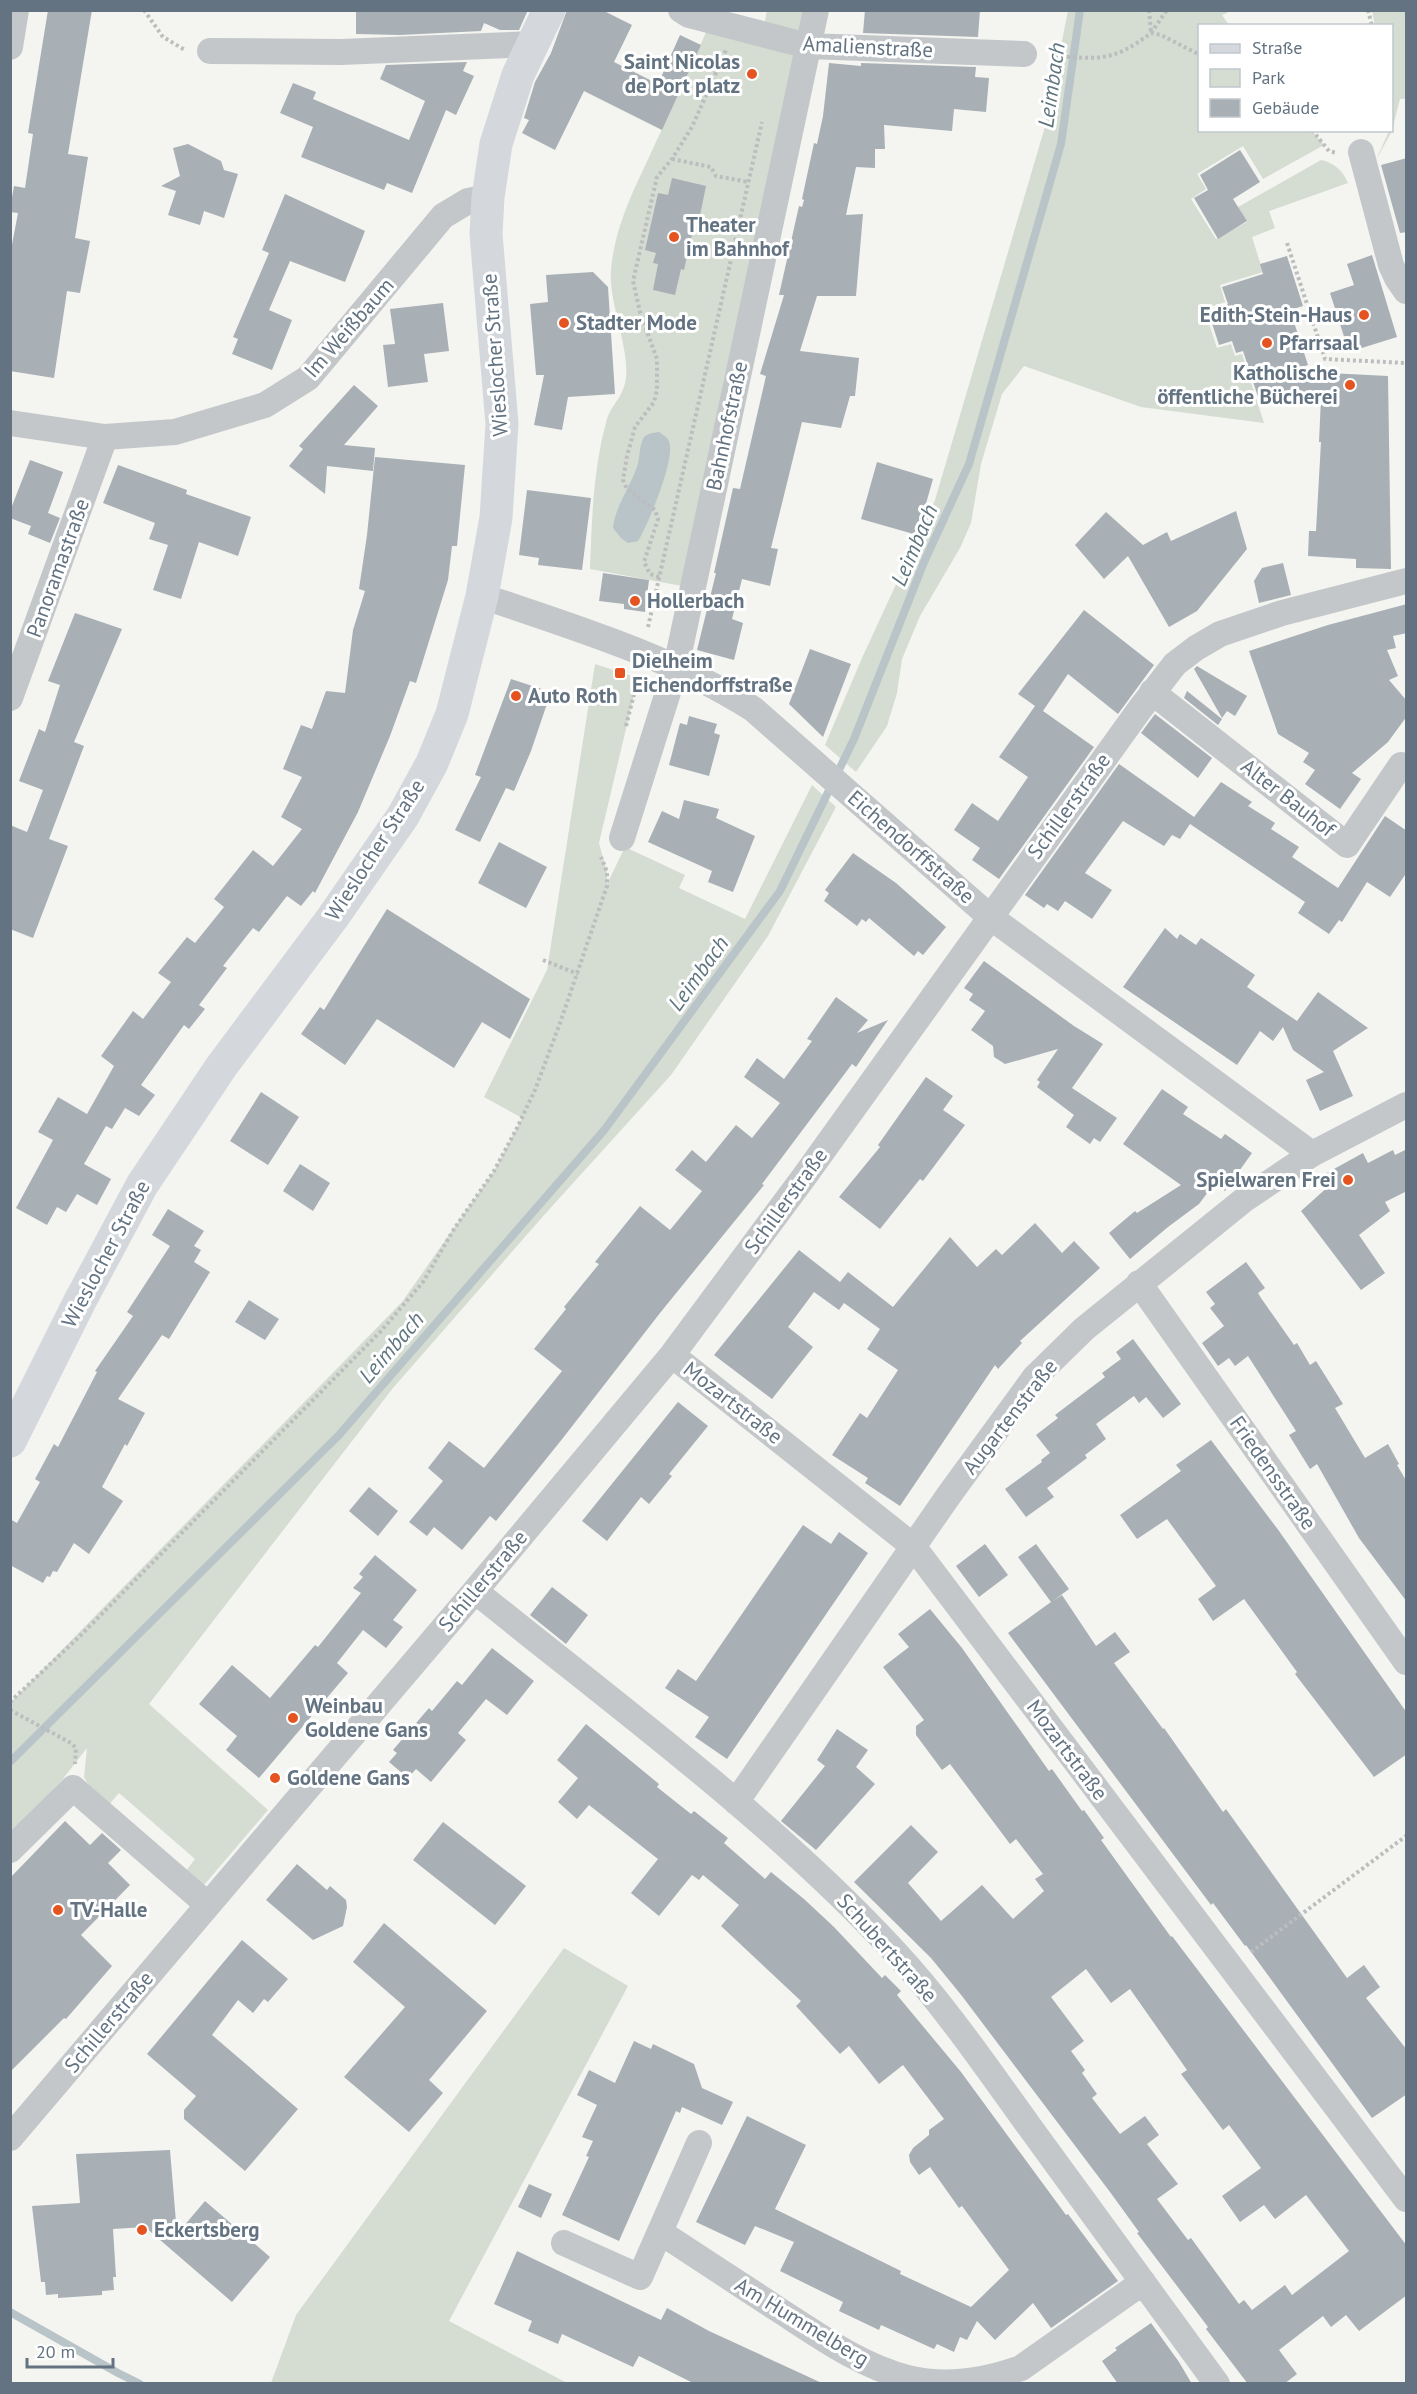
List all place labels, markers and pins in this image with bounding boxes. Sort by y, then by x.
place label: Saint Nicolas de Port platz [624,48,740,99]
marker: Saint Nicolas de Port platz [745,67,759,81]
place label: Theater im Bahnhof [686,211,790,262]
marker: Theater im Bahnhof [667,230,681,244]
place label: Edith-Stein-Haus [1200,301,1352,328]
marker: Edith-Stein-Haus [1357,308,1371,322]
place label: Stadter Mode [576,309,697,336]
marker: Stadter Mode [557,316,571,330]
place label: Pfarrsaal [1279,329,1360,356]
marker: Pfarrsaal [1260,336,1274,350]
place label: Katholische öffentliche Bücherei [1157,359,1338,410]
marker: Katholische öffentliche Bücherei [1343,378,1357,392]
place label: Hollerbach [647,587,745,614]
marker: Hollerbach [628,594,642,608]
place label: Dielheim Eichendorffstraße [632,647,793,698]
marker: Dielheim Eichendorffstraße [613,666,627,680]
place label: Auto Roth [528,682,618,709]
marker: Auto Roth [509,689,523,703]
place label: Spielwaren Frei [1196,1166,1336,1193]
marker: Spielwaren Frei [1341,1173,1355,1187]
place label: Weinbau Goldene Gans [305,1692,428,1743]
marker: Weinbau Goldene Gans [286,1711,300,1725]
place label: Goldene Gans [287,1764,410,1791]
marker: Goldene Gans [268,1771,282,1785]
place label: TV-Halle [70,1896,147,1923]
marker: TV-Halle [51,1903,65,1917]
place label: Eckertsberg [154,2216,260,2243]
marker: Eckertsberg [135,2223,149,2237]

